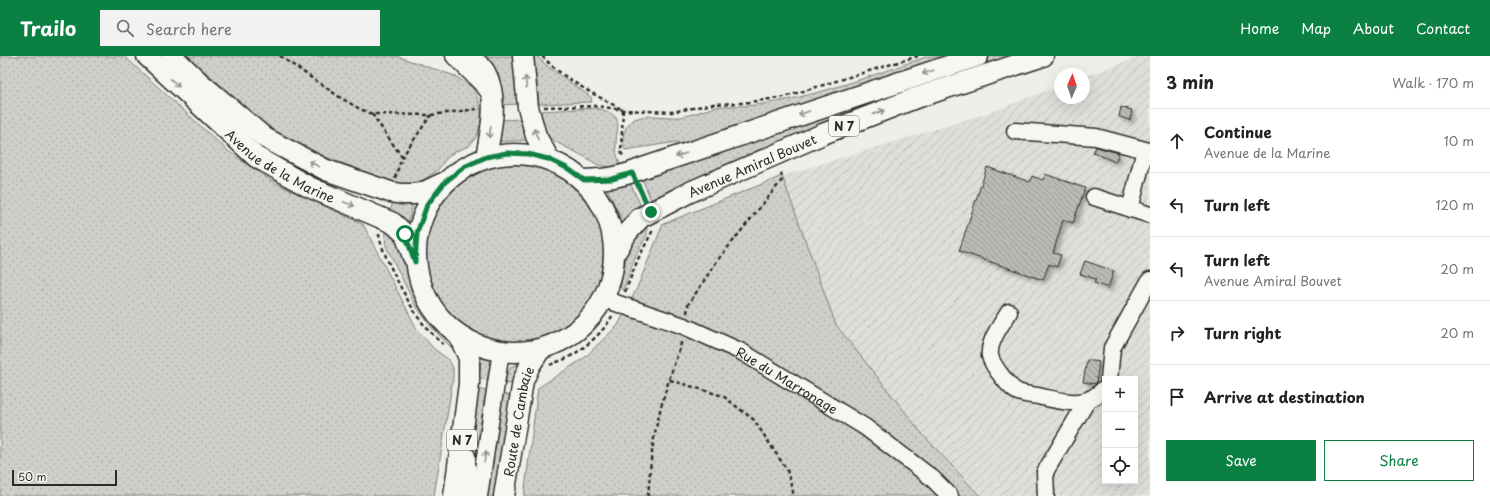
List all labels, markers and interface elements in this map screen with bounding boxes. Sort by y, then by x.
search box [100,10,380,46]
text: Trailo [20,14,76,42]
icon: search [114,17,136,39]
text: Search here [146,17,232,40]
text: Home [1240,18,1279,39]
text: Map [1301,18,1331,39]
text: About [1353,18,1394,39]
text: Contact [1416,18,1470,39]
north arrow [1054,68,1090,104]
one-way arrow [921,69,934,76]
text: 3 min [1166,69,1214,95]
text: Walk · 170 m [1392,73,1474,92]
one-way arrow [522,76,529,89]
one-way arrow [170,78,180,87]
one-way arrow [872,107,884,115]
one-way arrow [798,110,811,117]
road number: N 7 [829,116,859,136]
text: Continue [1204,120,1272,143]
street label: Avenue de la Marine [222,124,338,207]
one-way arrow [486,126,494,139]
one-way arrow [532,128,540,140]
street label: Avenue Amiral Bouvet [685,129,819,201]
icon: ahead [1166,130,1188,152]
text: 10 m [1444,131,1474,150]
text: Avenue de la Marine [1204,143,1331,162]
one-way arrow [675,152,688,159]
one-way arrow [308,160,320,167]
text: Turn left [1204,193,1270,216]
icon: left [1166,194,1188,216]
text: 120 m [1435,195,1474,214]
one-way arrow [342,200,354,208]
route end [642,203,660,221]
route start [396,225,414,243]
text: Turn left [1204,248,1270,271]
icon: left [1166,258,1188,280]
text: 20 m [1440,259,1474,278]
text: Avenue Amiral Bouvet [1204,271,1342,290]
text: Turn right [1204,321,1281,344]
icon: right [1166,322,1188,344]
text: 20 m [1440,323,1474,342]
street label: Rue du Marronage [734,341,842,418]
street label: Route de Cambaie [498,363,538,478]
map controls [1102,376,1138,484]
button: + [1102,376,1138,412]
text: Arrive at destination [1204,385,1365,408]
icon: arrive [1166,386,1188,408]
button: − [1102,412,1138,448]
road number: N 7 [447,430,477,450]
button: Save [1166,440,1316,481]
button: Share [1324,440,1474,481]
button: locate [1102,448,1138,484]
one-way arrow [481,451,489,464]
scale bar [12,468,117,487]
text: 50 m [18,468,47,485]

